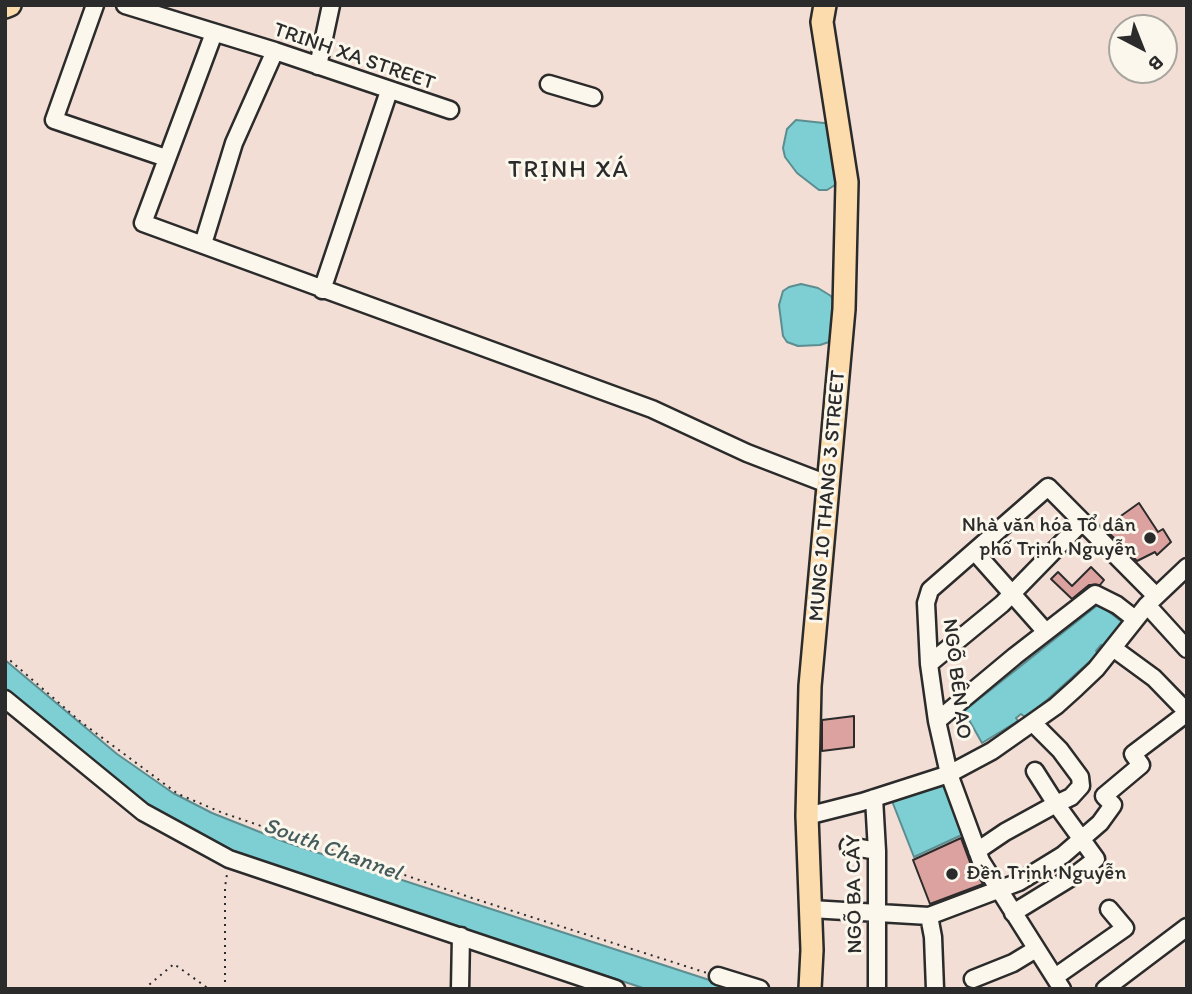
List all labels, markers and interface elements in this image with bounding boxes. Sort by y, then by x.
north arrow [1108,14,1178,84]
street label: TRINH XA STREET [270,18,438,96]
text: B [1144,51,1168,76]
district label: TRỊNH XÁ [509,157,629,185]
street label: MUNG 10 THANG 3 STREET [804,369,852,623]
place label: Nhà văn hóa Tổ dân phố Trịnh Nguyễn [962,513,1136,563]
marker: Nhà văn hóa Tổ dân phố Trịnh Nguyễn [1142,530,1158,546]
street label: NGÕ BÊN AO [936,617,976,741]
water label: South Channel [259,812,405,888]
street label: NGÕ BA CÂY [841,834,869,954]
place label: Đền Trịnh Nguyễn [966,861,1126,887]
marker: Đền Trịnh Nguyễn [944,866,960,882]

